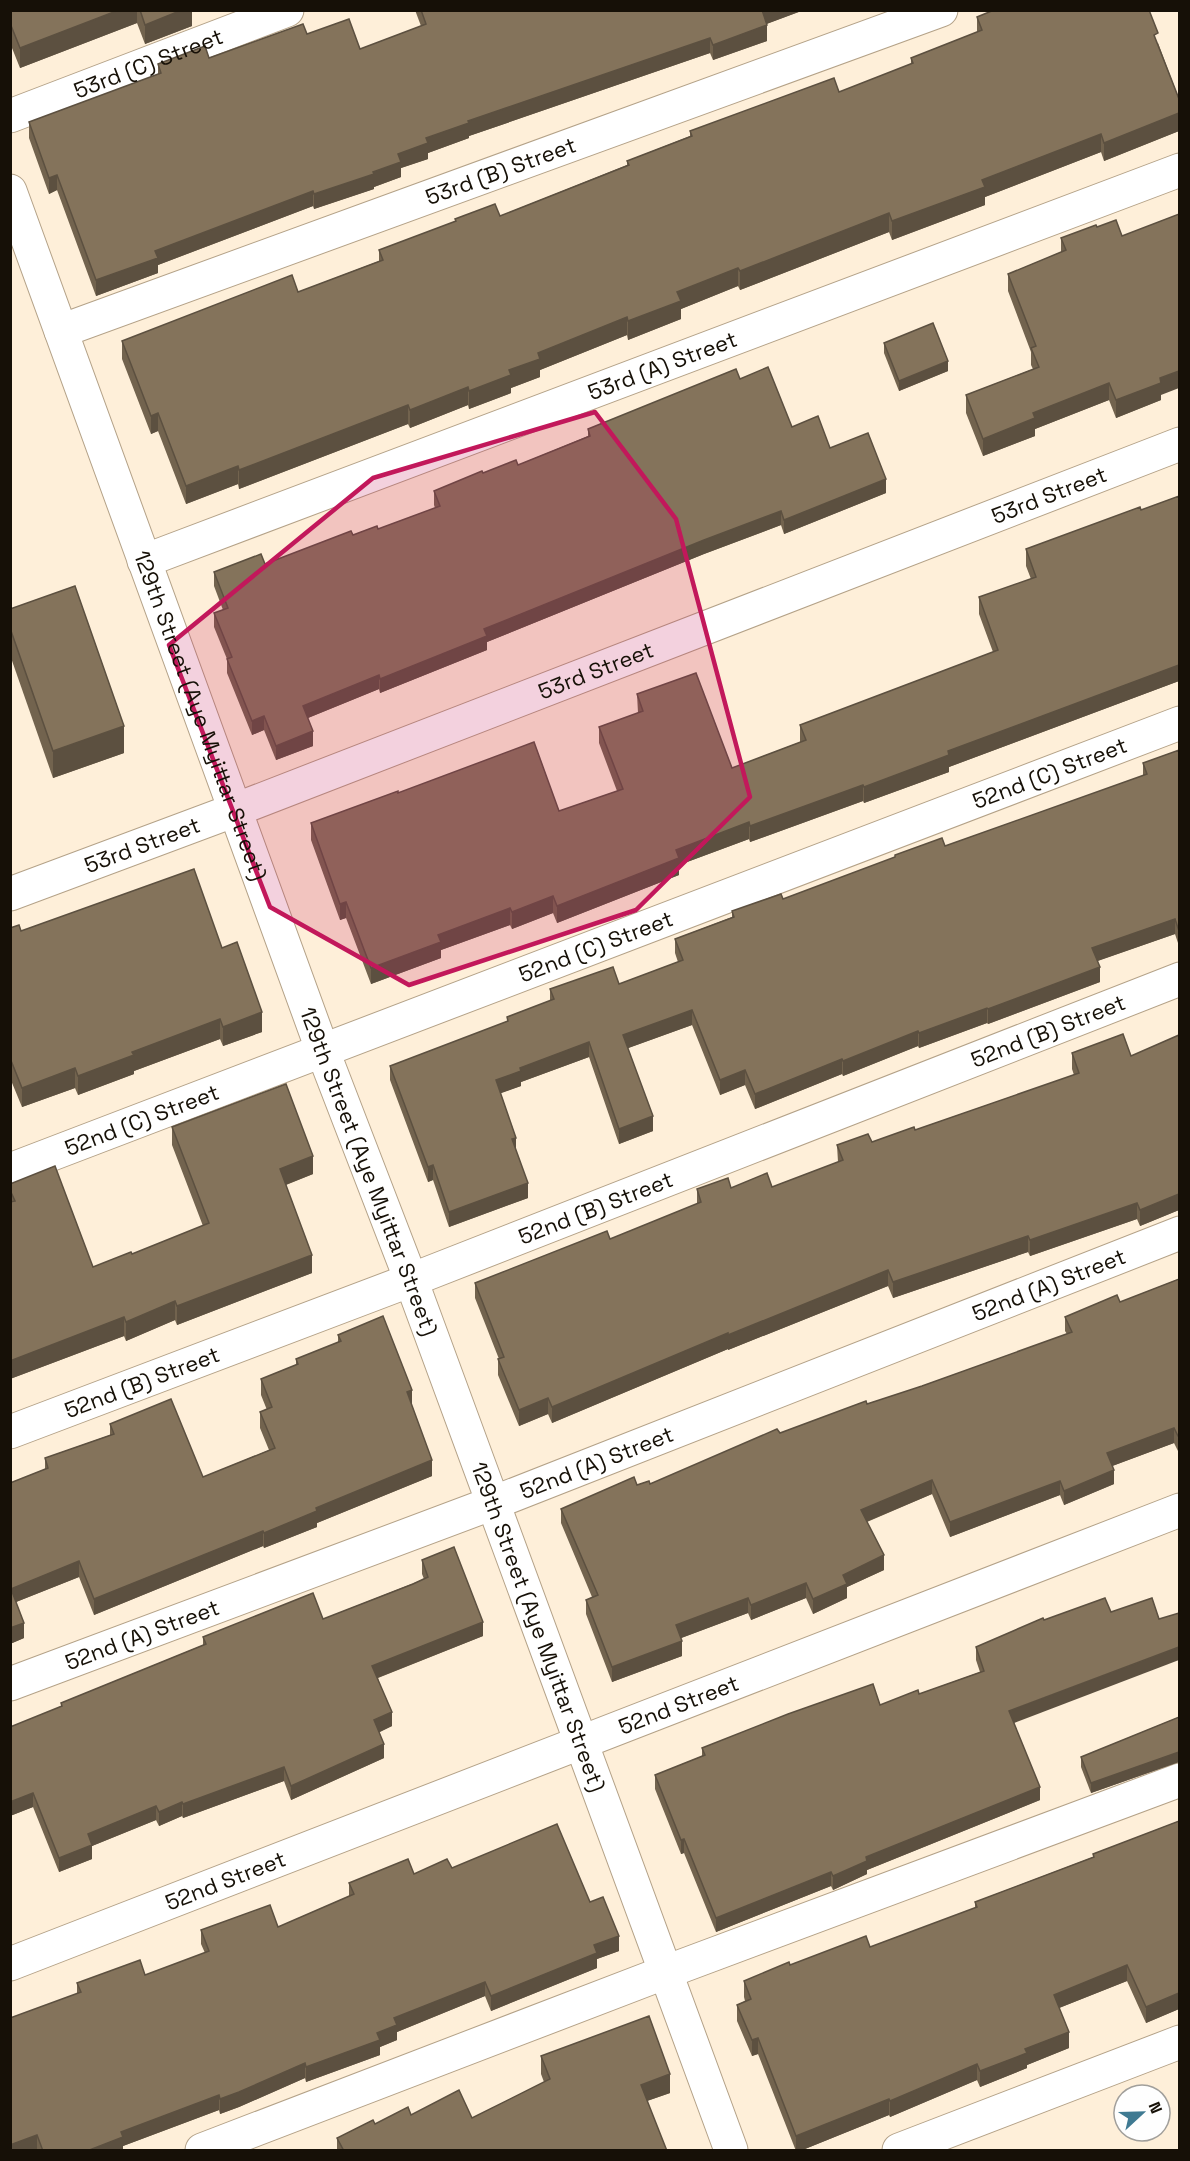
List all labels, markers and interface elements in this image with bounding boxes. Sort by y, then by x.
street label: 53rd (C) Street [70,22,227,104]
street label: 53rd (B) Street [422,130,580,211]
street label: 53rd (A) Street [584,325,741,406]
street label: 53rd Street [987,460,1111,530]
street label: 129th Street (Aye Myittar Street) [128,546,274,884]
street label: 53rd Street [534,635,657,705]
street label: 52nd (C) Street [969,731,1131,815]
street label: 53rd Street [80,810,204,879]
street label: 52nd (C) Street [515,904,677,988]
street label: 52nd (B) Street [967,988,1129,1073]
street label: 129th Street (Aye Myittar Street) [294,1003,444,1340]
street label: 52nd (C) Street [61,1077,223,1162]
street label: 52nd (B) Street [514,1165,677,1251]
street label: 52nd (A) Street [968,1242,1130,1327]
street label: 52nd (B) Street [60,1340,223,1424]
street label: 52nd (A) Street [516,1420,677,1505]
street label: 129th Street (Aye Myittar Street) [465,1458,612,1796]
street label: 52nd (A) Street [61,1593,223,1676]
street label: 52nd Street [614,1669,743,1741]
street label: 52nd Street [161,1844,290,1916]
north arrow [1112,2083,1172,2143]
text: N [1144,2099,1167,2116]

